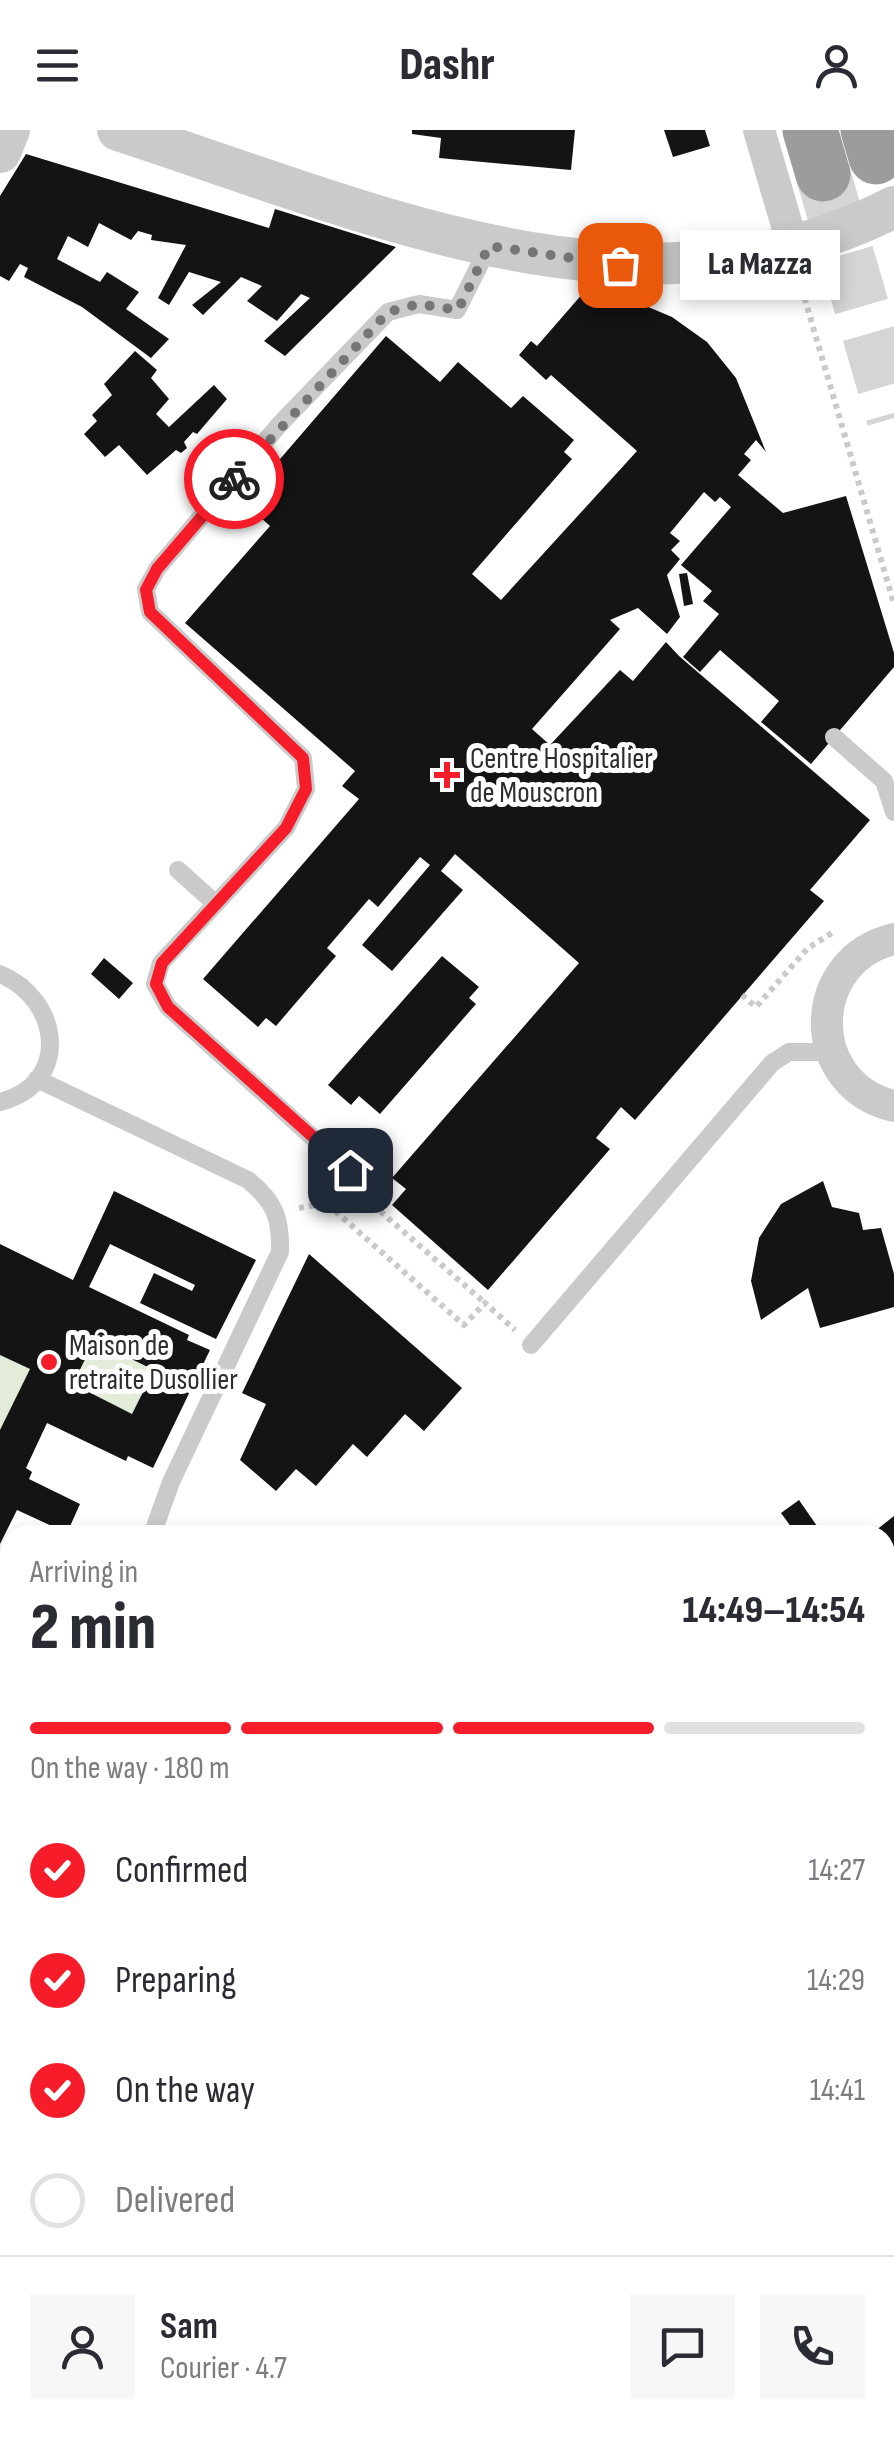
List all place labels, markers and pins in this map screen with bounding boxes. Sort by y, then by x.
pin [578,223,663,308]
callout: La Mazza [680,230,840,300]
place label: Centre Hospitalier de Mouscron [470,741,653,811]
marker: Centre Hospitalier de Mouscron [434,762,460,788]
pin [308,1128,393,1213]
place label: Maison de retraite Dusollier [69,1328,238,1398]
marker: Maison de retraite Dusollier [38,1351,60,1373]

